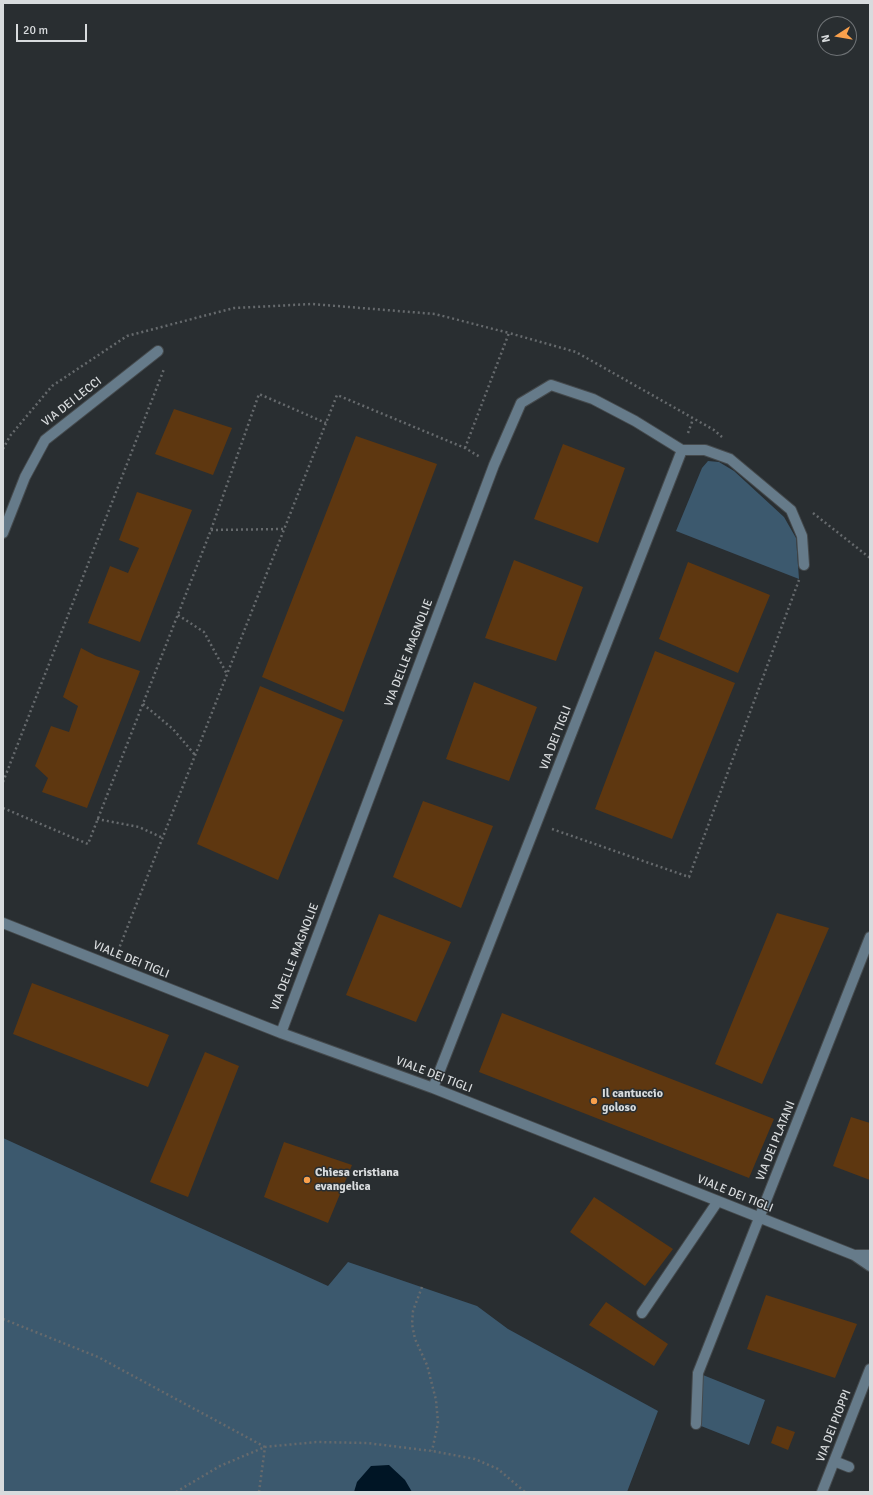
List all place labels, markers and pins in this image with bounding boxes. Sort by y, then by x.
place label: Il cantuccio goloso [602,1087,663,1115]
marker: Il cantuccio goloso [589,1096,599,1106]
place label: Chiesa cristiana evangelica [315,1166,399,1194]
marker: Chiesa cristiana evangelica [302,1175,312,1185]

